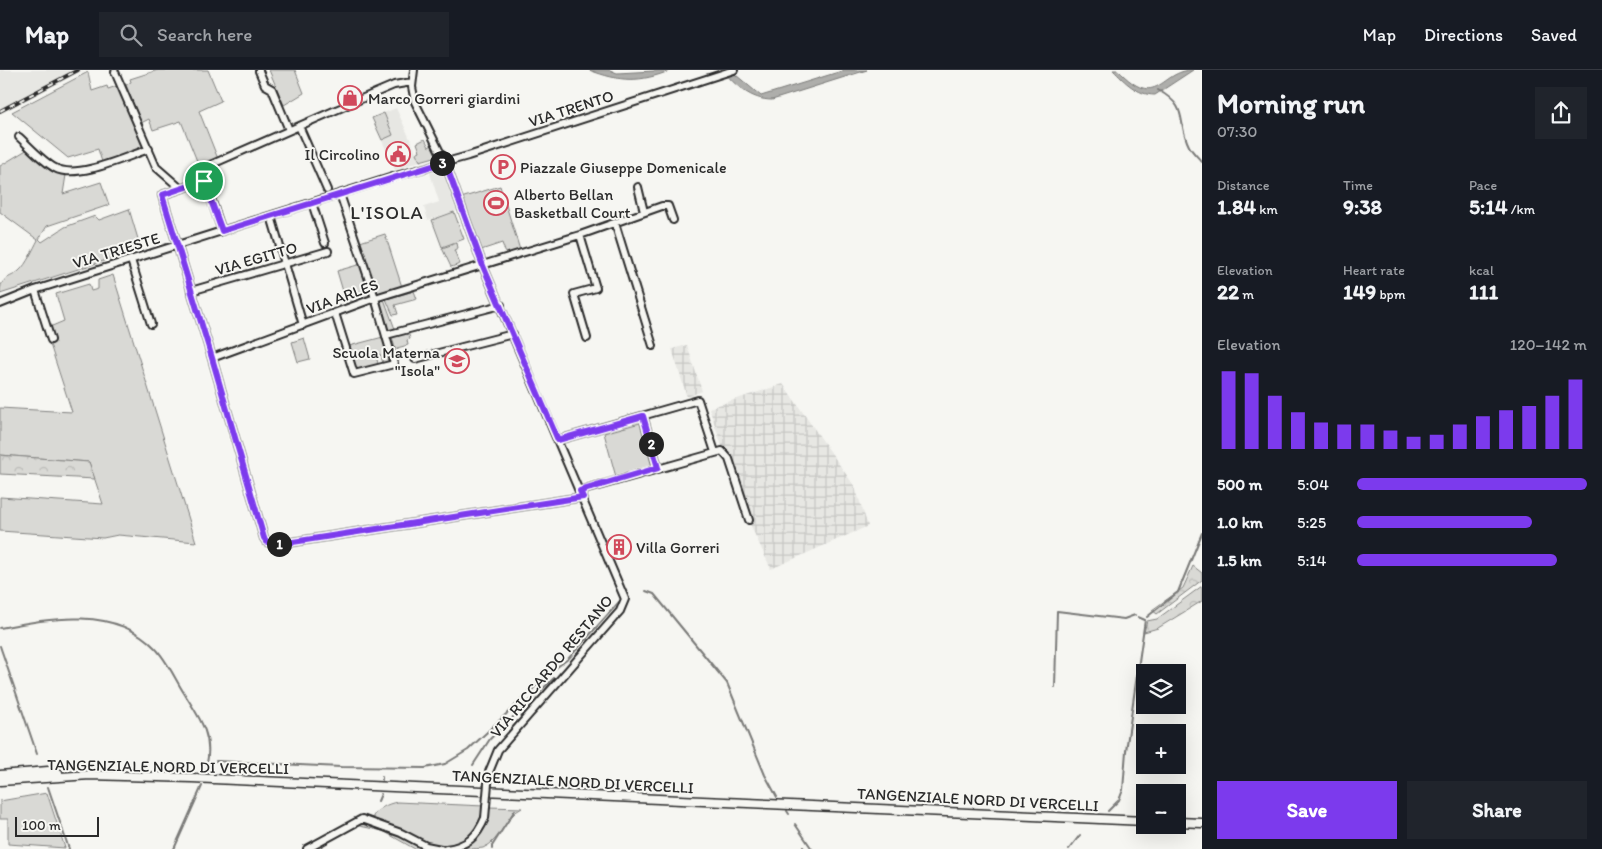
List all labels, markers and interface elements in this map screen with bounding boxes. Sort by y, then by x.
search box [99,12,449,57]
text: Map [25,20,69,49]
icon: search [117,21,145,49]
text: Search here [157,23,252,46]
text: Map [1363,24,1396,46]
text: Directions [1424,24,1503,46]
text: Saved [1531,24,1577,46]
shop icon: Marco Gorreri giardini [337,85,363,111]
street label: VIA TRENTO [526,86,616,131]
text: Morning run [1217,86,1365,120]
button: share [1535,87,1587,139]
place label: Marco Gorreri giardini [368,89,520,108]
text: 07:30 [1217,122,1257,141]
public building icon: Il Circolino [385,141,411,167]
place label: Il Circolino [305,145,380,164]
pin: 3 [430,150,454,176]
parking icon: Piazzale Giuseppe Domenicale [490,154,516,180]
text: 3 [439,155,446,172]
place label: Piazzale Giuseppe Domenicale [520,158,727,177]
pin [183,160,225,202]
icon: arrive [190,167,218,195]
text: Distance [1217,177,1269,194]
text: Time [1343,177,1373,194]
text: Pace [1469,177,1497,194]
place label: Alberto Bellan Basketball Court [514,185,630,222]
sports icon: Alberto Bellan Basketball Court [483,190,509,216]
text: 1.84 [1217,194,1256,219]
text: 9:38 [1343,194,1382,219]
text: 5:14 [1469,194,1508,219]
district label: L'ISOLA [350,201,424,224]
text: km [1256,201,1278,218]
text: /km [1508,201,1535,218]
street label: VIA TRIESTE [70,228,162,273]
street label: VIA EGITTO [213,238,299,279]
text: Elevation [1217,262,1273,279]
text: Heart rate [1343,262,1405,279]
text: kcal [1469,262,1494,279]
street label: VIA ARLES [304,275,381,318]
text: 22 [1217,279,1239,304]
text: 149 [1343,279,1376,304]
text: 111 [1469,279,1498,304]
text: m [1239,286,1254,303]
text: bpm [1376,286,1405,303]
text: Elevation [1217,335,1281,354]
text: 120–142 m [1510,335,1587,354]
place label: Scuola Materna "Isola" [332,343,441,380]
school or university icon: Scuola Materna "Isola" [444,348,470,374]
pin: 2 [638,432,664,456]
text: 2 [648,436,655,453]
text: 500 m [1217,475,1262,494]
text: 5:04 [1297,475,1329,494]
text: 1.0 km [1217,513,1263,532]
text: 5:25 [1297,513,1326,532]
pin: 1 [266,532,292,556]
building icon: Villa Gorreri [606,534,632,560]
text: 1 [276,536,283,553]
place label: Villa Gorreri [636,538,720,557]
text: 1.5 km [1217,551,1262,570]
text: 5:14 [1297,551,1326,570]
street label: VIA RICCARDO RESTANO [486,591,617,742]
map controls [1136,664,1186,834]
button: layers [1136,664,1186,714]
button: + [1136,724,1186,774]
street label: TANGENZIALE NORD DI VERCELLI [47,755,289,778]
street label: TANGENZIALE NORD DI VERCELLI [452,766,694,797]
button: Save [1217,781,1397,839]
button: Share [1407,781,1587,839]
street label: TANGENZIALE NORD DI VERCELLI [857,784,1099,815]
button: − [1136,784,1186,834]
scale bar [15,814,99,837]
text: 100 m [22,817,61,834]

